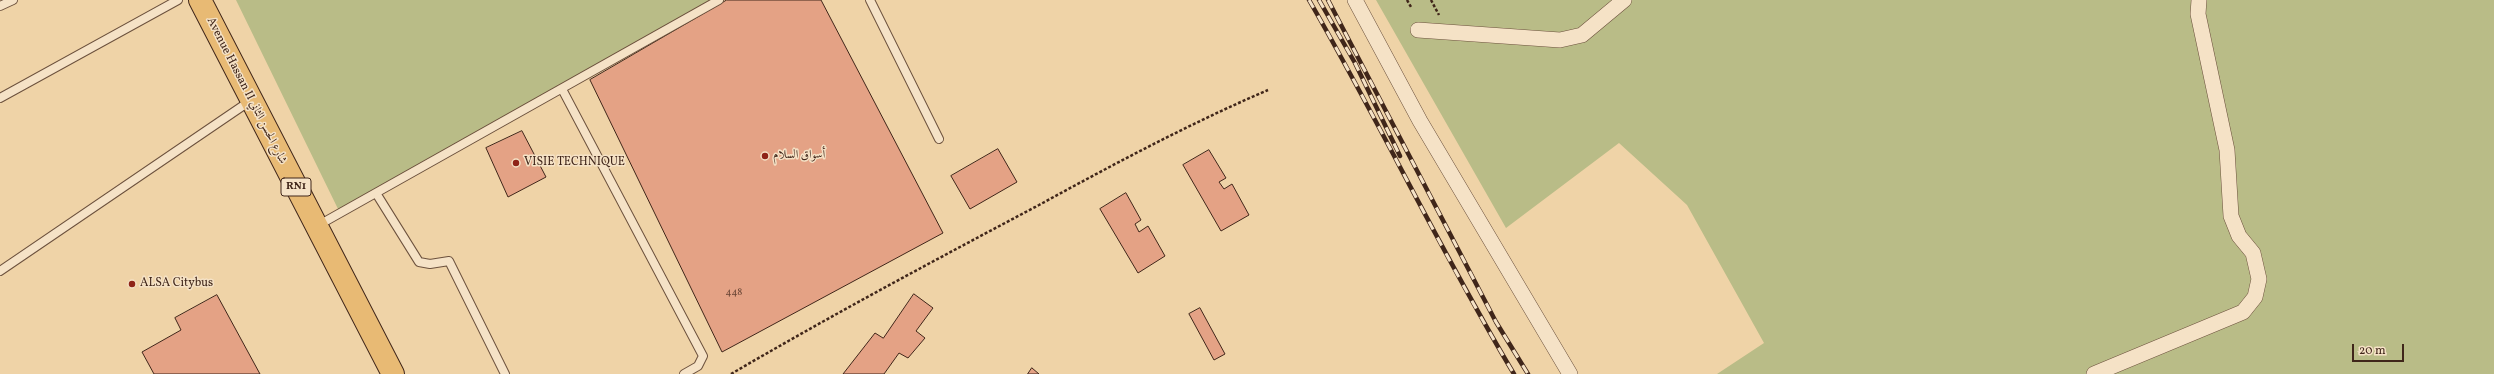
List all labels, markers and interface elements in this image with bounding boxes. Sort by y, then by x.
street label: Avenue Hassan II شارع الحسن الثاني [203,15,289,167]
place label: أسواق السلام [773,149,825,163]
marker: أسواق السلام [760,151,770,161]
place label: VISIE TECHNIQUE [524,156,625,170]
marker: VISIE TECHNIQUE [511,158,521,168]
road number: RN1 [281,178,311,196]
place label: ALSA Citybus [140,277,213,291]
marker: ALSA Citybus [127,279,137,289]
house number: 448 [726,287,742,299]
scale bar [2354,336,2406,362]
text: 20 m [2359,343,2386,359]

